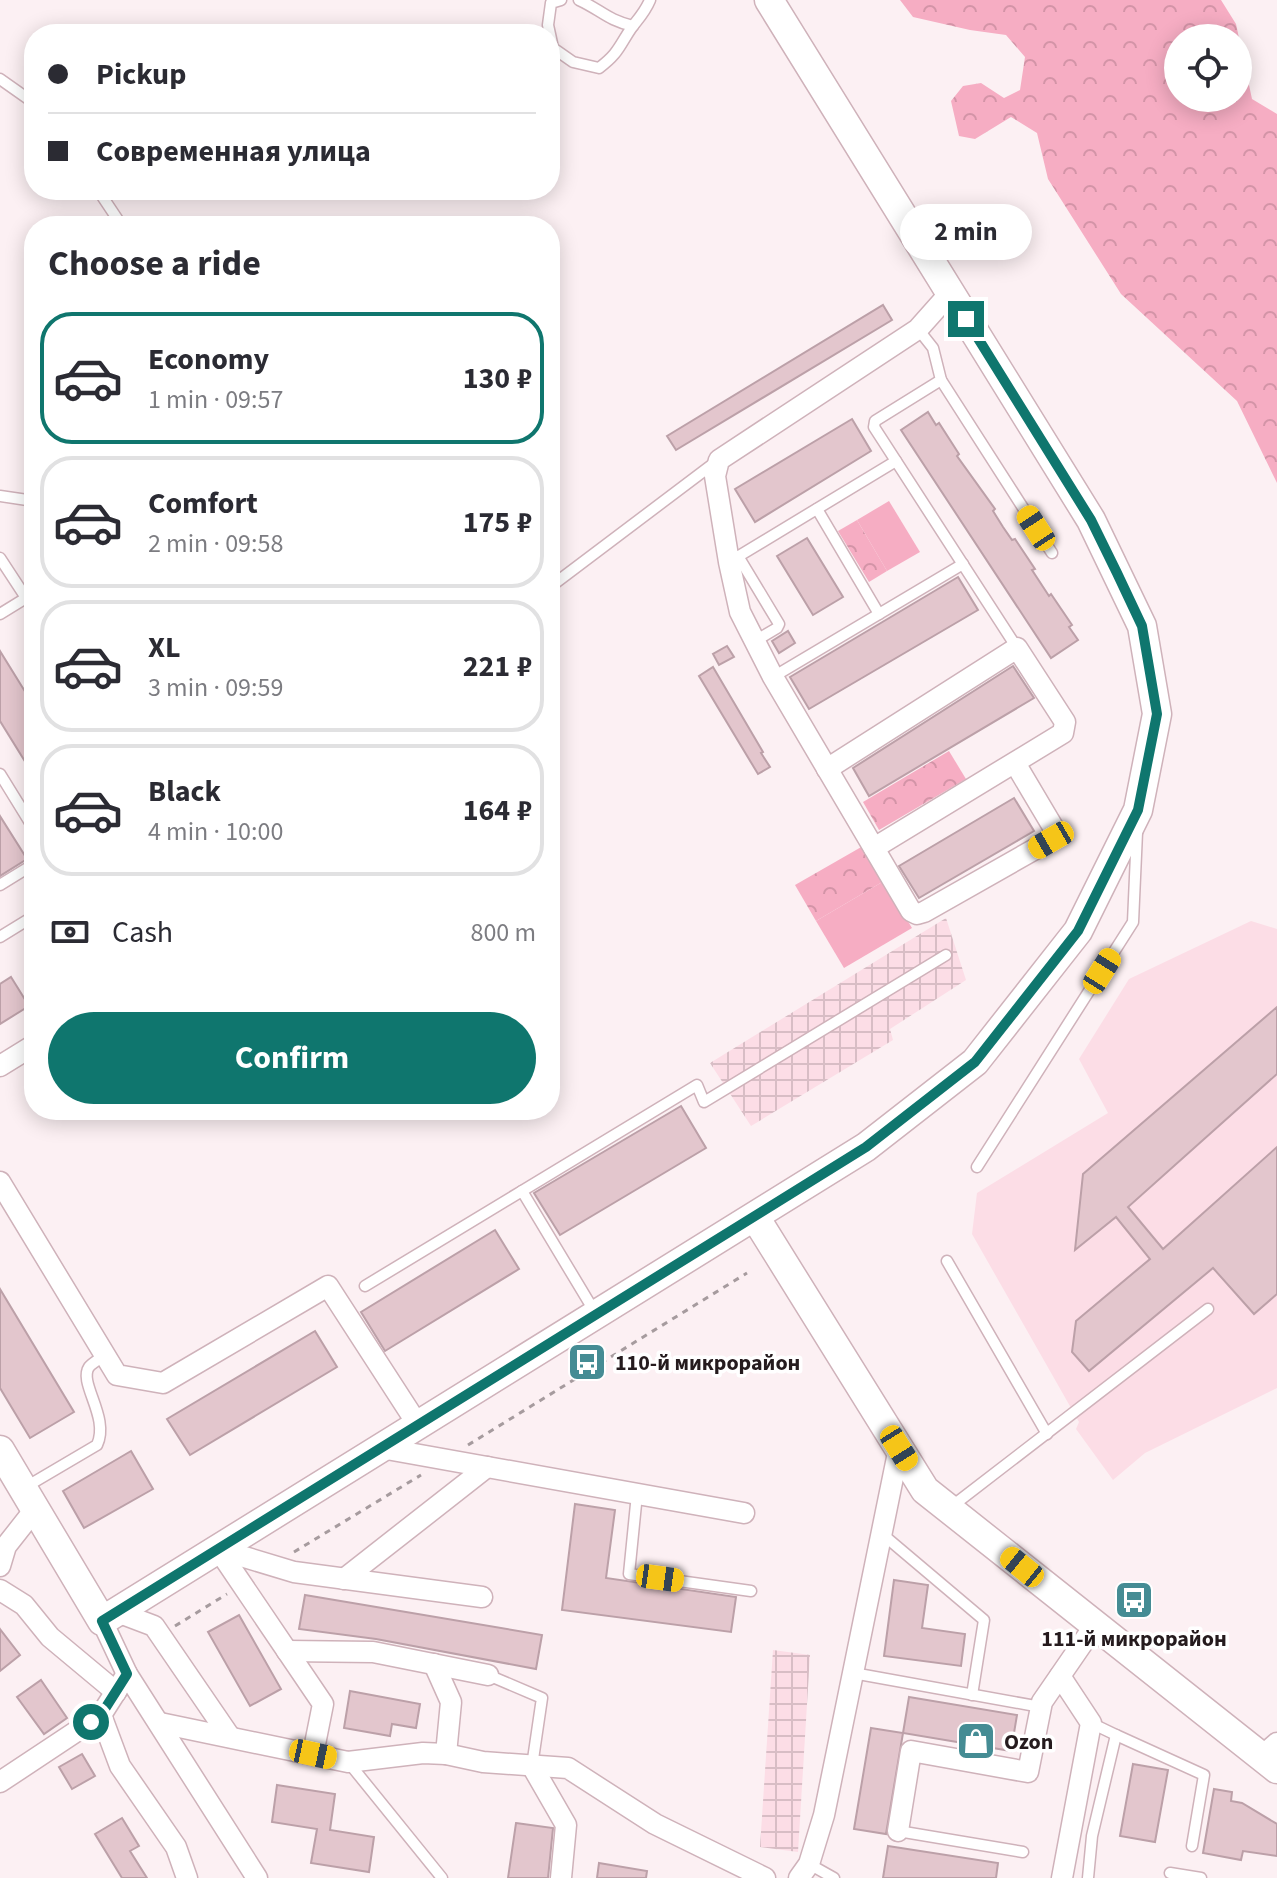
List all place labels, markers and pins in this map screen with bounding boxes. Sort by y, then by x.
bus stop icon: 110-й микрорайон [566,1341,608,1383]
place label: 110-й микрорайон [615,1347,800,1379]
bus stop icon: 111-й микрорайон [1113,1579,1155,1621]
place label: 111-й микрорайон [1041,1623,1227,1655]
shop icon: Ozon [955,1720,997,1762]
place label: Ozon [1004,1726,1053,1758]

